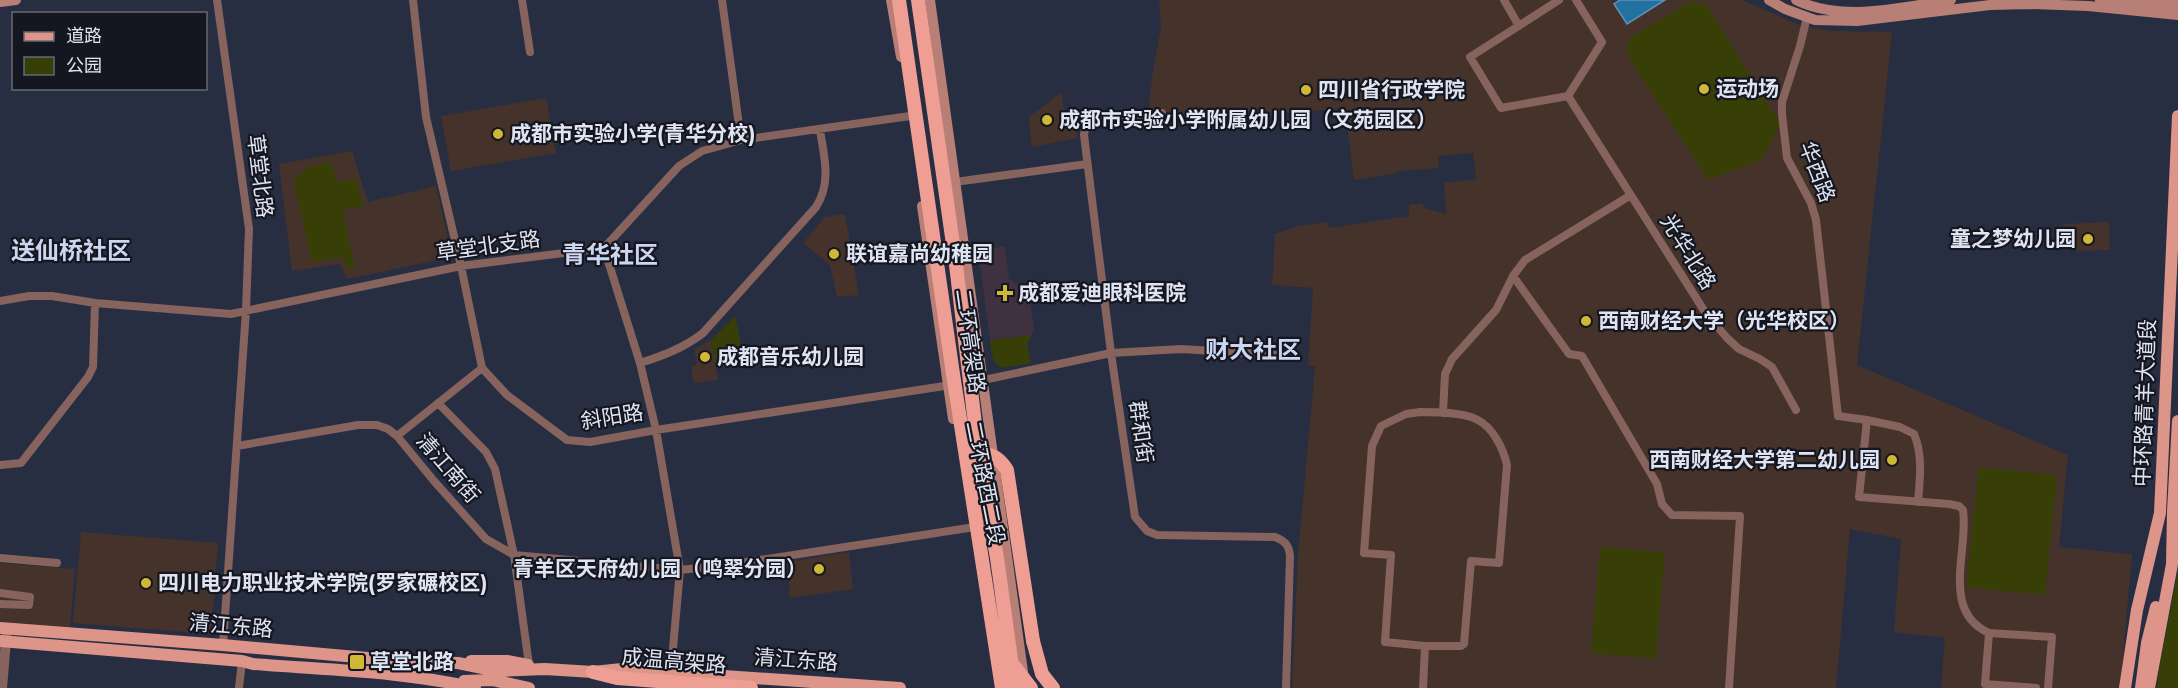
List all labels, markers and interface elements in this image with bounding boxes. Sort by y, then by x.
legend [12,12,207,90]
text: 道路 [66,23,102,49]
text: 公园 [66,53,102,79]
place label: 运动场 [1716,74,1779,104]
place label: 四川省行政学院 [1318,75,1465,105]
marker: 运动场 [1697,82,1711,96]
marker: 四川省行政学院 [1299,83,1313,97]
place label: 成都市实验小学附属幼儿园（文苑园区） [1059,105,1437,135]
marker: 成都市实验小学附属幼儿园（文苑园区） [1040,113,1054,127]
place label: 成都市实验小学(青华分校) [510,119,755,149]
marker: 成都市实验小学(青华分校) [491,127,505,141]
street label: 草堂北路 [240,132,280,220]
street label: 华西路 [1792,137,1842,207]
street label: 光华北路 [1653,208,1723,296]
street label: 草堂北支路 [434,224,542,268]
place label: 童之梦幼儿园 [1950,224,2076,254]
marker: 童之梦幼儿园 [2081,232,2095,246]
district label: 送仙桥社区 [11,233,131,268]
district label: 青华社区 [562,237,658,272]
place label: 联谊嘉尚幼稚园 [846,239,993,269]
marker: 联谊嘉尚幼稚园 [827,247,841,261]
place label: 成都爱迪眼科医院 [1018,278,1186,308]
marker: 成都爱迪眼科医院 [996,284,1014,302]
street label: 二环高架路 [948,287,992,395]
place label: 西南财经大学（光华校区） [1598,306,1850,336]
marker: 西南财经大学（光华校区） [1579,314,1593,328]
street label: 中环路青羊大道段 [2127,319,2163,487]
district label: 财大社区 [1205,332,1301,367]
place label: 成都音乐幼儿园 [717,342,864,372]
marker: 成都音乐幼儿园 [698,350,712,364]
street label: 斜阳路 [579,397,645,437]
street label: 群和街 [1122,399,1160,465]
street label: 二环路西二段 [958,418,1012,548]
street label: 清江南街 [409,426,487,510]
place label: 西南财经大学第二幼儿园 [1649,445,1880,475]
marker: 西南财经大学第二幼儿园 [1885,453,1899,467]
place label: 青羊区天府幼儿园（鸣翠分园） [513,554,807,584]
marker: 青羊区天府幼儿园（鸣翠分园） [812,562,826,576]
place label: 四川电力职业技术学院(罗家碾校区) [158,568,487,598]
marker: 四川电力职业技术学院(罗家碾校区) [139,576,153,590]
street label: 清江东路 [188,607,274,645]
street label: 成温高架路 [620,641,728,681]
street label: 清江东路 [753,642,839,678]
place label: 草堂北路 [370,647,454,677]
marker: 草堂北路 [348,653,366,671]

